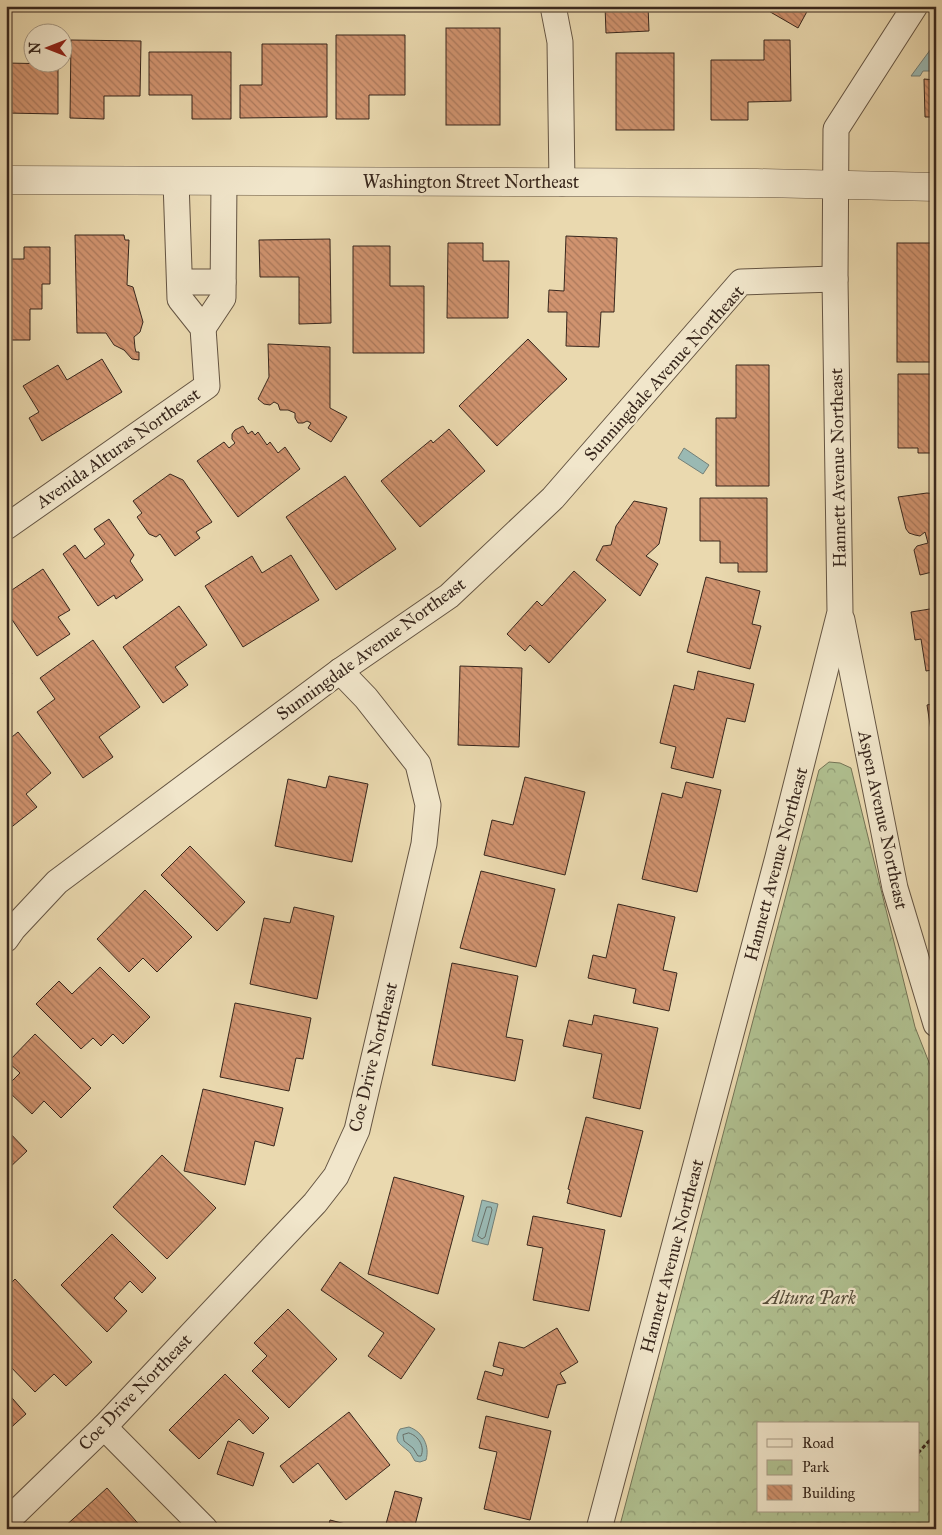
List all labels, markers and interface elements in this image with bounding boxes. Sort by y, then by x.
north arrow [22,22,72,72]
text: N [27,42,44,54]
street label: Washington Street Northeast [363,171,580,194]
street label: Sunningdale Avenue Northeast [579,280,750,466]
street label: Hannett Avenue Northeast [825,367,851,568]
street label: Avenida Alturas Northeast [31,383,205,514]
street label: Sunningdale Avenue Northeast [272,573,471,726]
street label: Aspen Avenue Northeast [853,728,913,912]
street label: Hannett Avenue Northeast [740,764,813,963]
street label: Coe Drive Northeast [344,979,402,1134]
street label: Hannett Avenue Northeast [636,1156,709,1355]
park label: Altura Park [762,1287,856,1309]
street label: Coe Drive Northeast [74,1329,197,1455]
legend [757,1422,920,1512]
text: Road [802,1434,834,1452]
text: Park [802,1458,829,1476]
text: Building [802,1484,856,1502]

